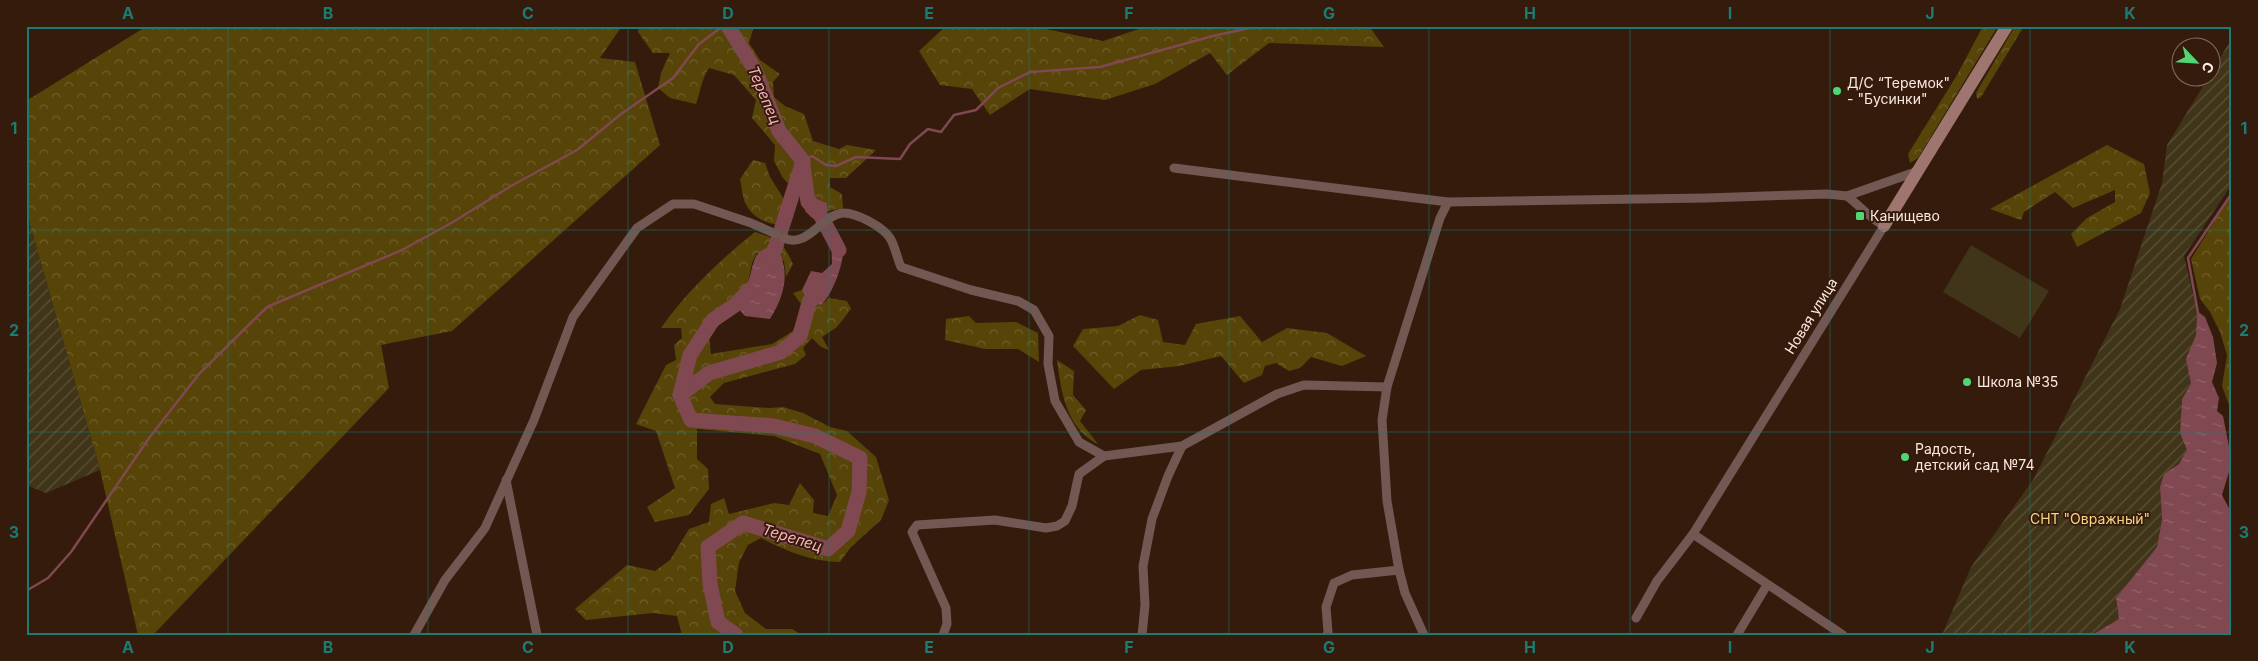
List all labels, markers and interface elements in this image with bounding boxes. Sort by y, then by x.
text: A [122,3,134,23]
text: B [323,3,333,23]
text: C [522,3,534,23]
text: D [722,3,734,23]
text: E [924,3,934,23]
text: F [1124,3,1134,23]
text: G [1323,3,1335,23]
text: H [1524,3,1536,23]
text: I [1728,3,1732,23]
text: J [1925,3,1935,23]
text: K [2124,3,2136,23]
north arrow [2170,38,2220,88]
text: С [2198,59,2218,76]
water label: Терепец [744,63,785,127]
place label: Д/С “Теремок" - "Бусинки" [1847,74,1950,107]
marker: Д/С “Теремок" - "Бусинки" [1831,85,1843,97]
text: 1 [11,118,17,138]
text: 1 [2241,118,2247,138]
place label: Канищево [1870,207,1940,224]
marker: Канищево [1854,210,1866,222]
street label: Новая улица [1781,275,1841,357]
text: 2 [9,320,19,340]
text: 2 [2239,320,2249,340]
place label: Школа №35 [1977,373,2058,390]
marker: Школа №35 [1961,376,1973,388]
place label: Радость, детский сад №74 [1915,440,2035,473]
marker: Радость, детский сад №74 [1899,451,1911,463]
park label: СНТ "Овражный" [2030,510,2150,527]
water label: Терепец [760,519,824,556]
text: 3 [9,522,19,542]
text: 3 [2239,522,2249,542]
text: A [122,637,134,657]
text: B [323,637,333,657]
text: C [522,637,534,657]
text: D [722,637,734,657]
text: E [924,637,934,657]
text: F [1124,637,1134,657]
text: G [1323,637,1335,657]
text: H [1524,637,1536,657]
text: I [1728,637,1732,657]
text: J [1925,637,1935,657]
text: K [2124,637,2136,657]

